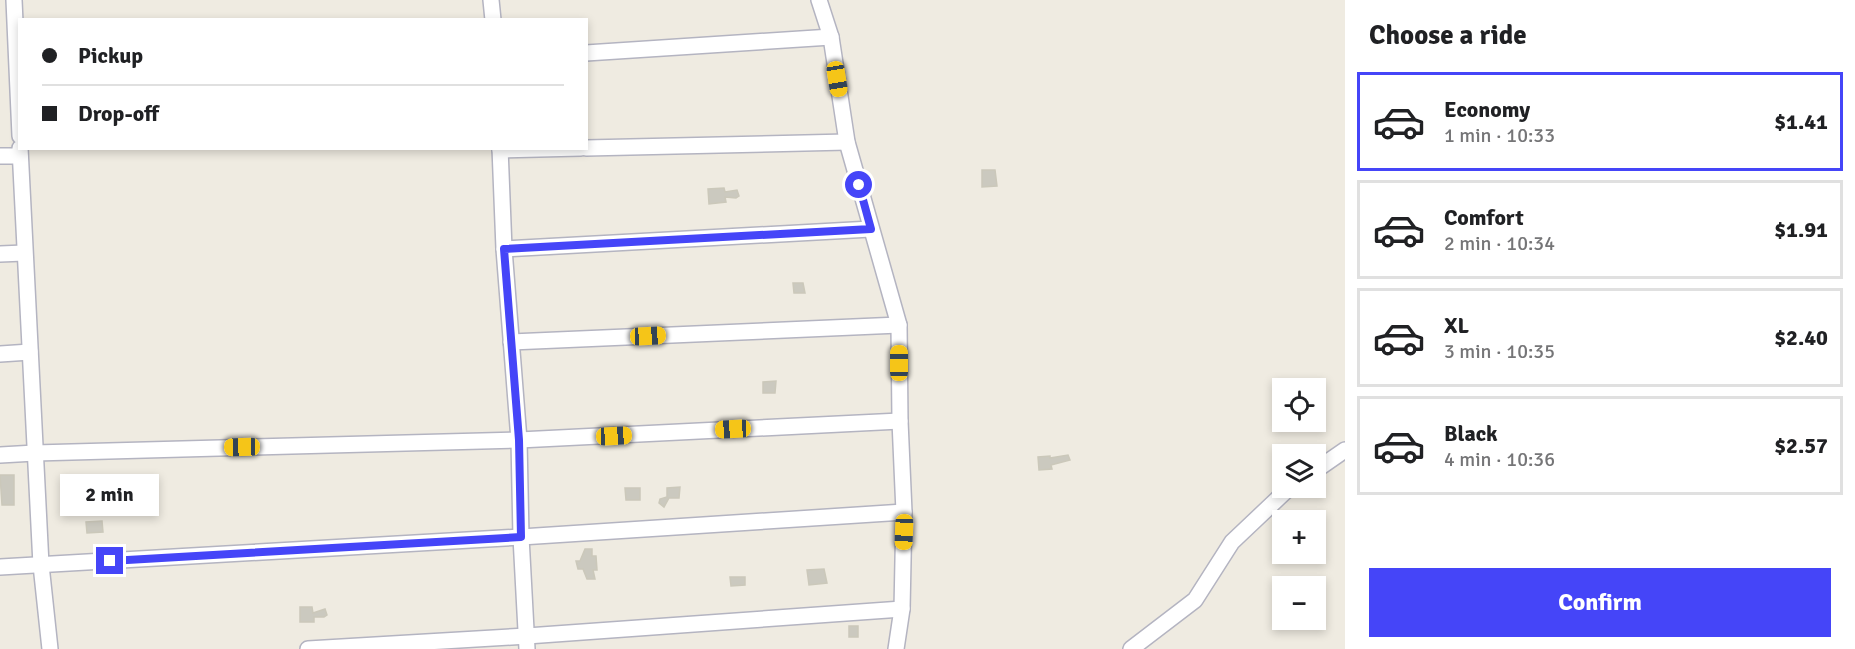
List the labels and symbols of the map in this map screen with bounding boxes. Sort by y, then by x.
car [825,60,849,98]
route start [845,171,872,198]
car [630,326,666,346]
car [890,345,908,381]
car [715,419,751,439]
car [596,426,632,446]
car [224,438,260,456]
callout: 2 min [60,474,160,516]
car [894,514,914,550]
route end [96,547,123,574]

